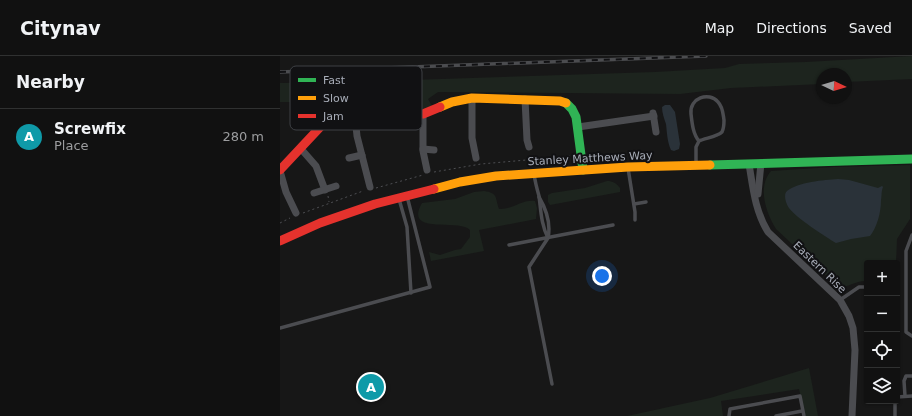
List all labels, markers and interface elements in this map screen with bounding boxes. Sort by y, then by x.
text: Citynav [20,17,101,39]
text: Map [705,20,734,36]
text: Directions [756,20,827,36]
text: Saved [849,20,892,36]
legend [290,66,422,130]
north arrow [816,68,852,104]
text: Nearby [16,72,85,92]
text: Fast [323,74,346,87]
text: Slow [323,92,349,105]
text: Jam [322,110,344,123]
text: Screwfix [54,120,126,138]
text: A [24,129,34,144]
text: 280 m [222,129,264,144]
text: Place [54,138,89,153]
street label: Stanley Matthews Way [527,149,653,168]
street label: Eastern Rise [791,239,849,296]
map controls [864,260,900,404]
button: + [864,260,900,296]
your location [592,266,612,286]
button: − [864,296,900,332]
button: locate [864,332,900,368]
button: layers [864,368,900,404]
pin: A [358,372,384,402]

